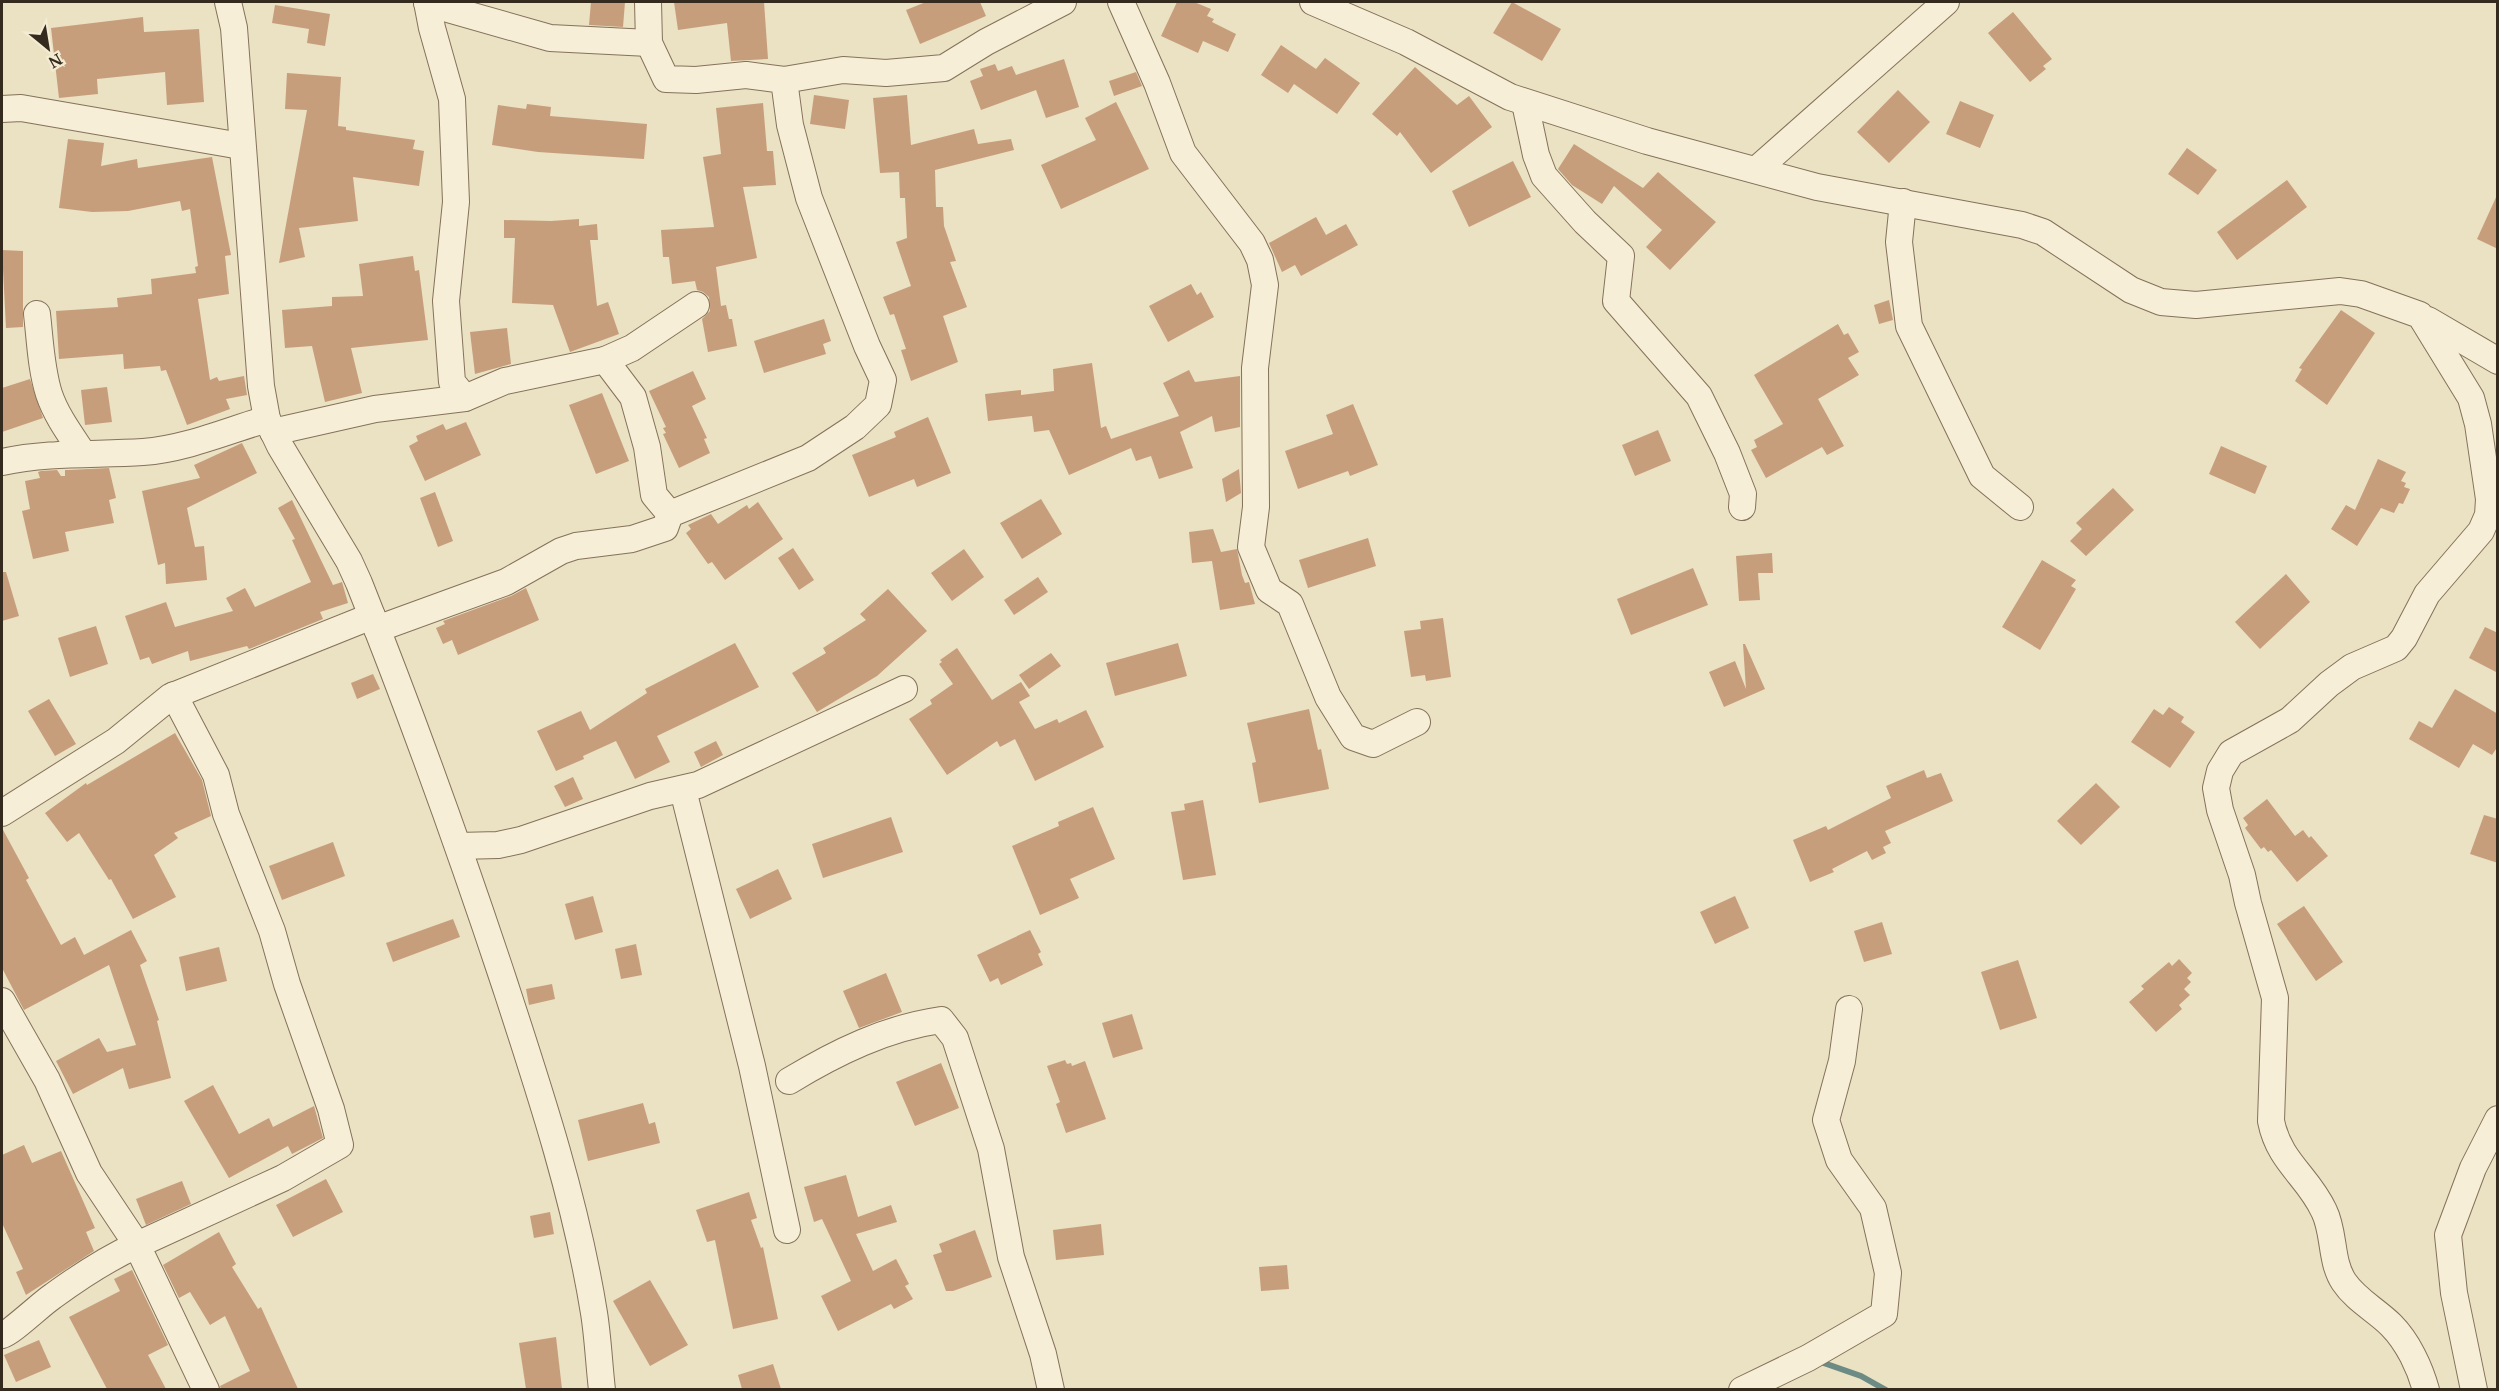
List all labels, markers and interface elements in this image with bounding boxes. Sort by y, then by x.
north arrow [18,18,78,78]
text: N [44,48,66,74]

